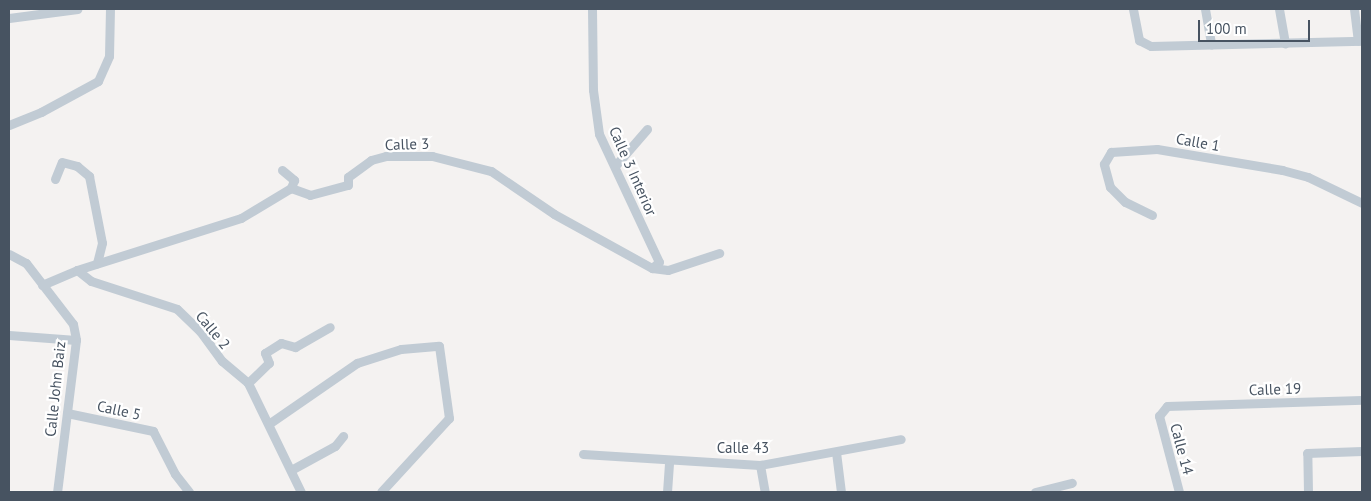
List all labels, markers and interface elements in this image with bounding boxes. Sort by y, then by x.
scale bar [1201,10,1314,42]
text: 100 m [1206,19,1247,38]
street label: Calle 3 Interior [605,124,661,218]
street label: Calle 1 [1175,129,1221,155]
street label: Calle 3 [385,134,429,154]
street label: Calle 2 [192,307,234,353]
street label: Calle John Baiz [41,340,69,438]
street label: Calle 19 [1248,379,1302,399]
street label: Calle 5 [95,397,143,423]
street label: Calle 14 [1167,421,1197,477]
street label: Calle 43 [717,439,769,457]

